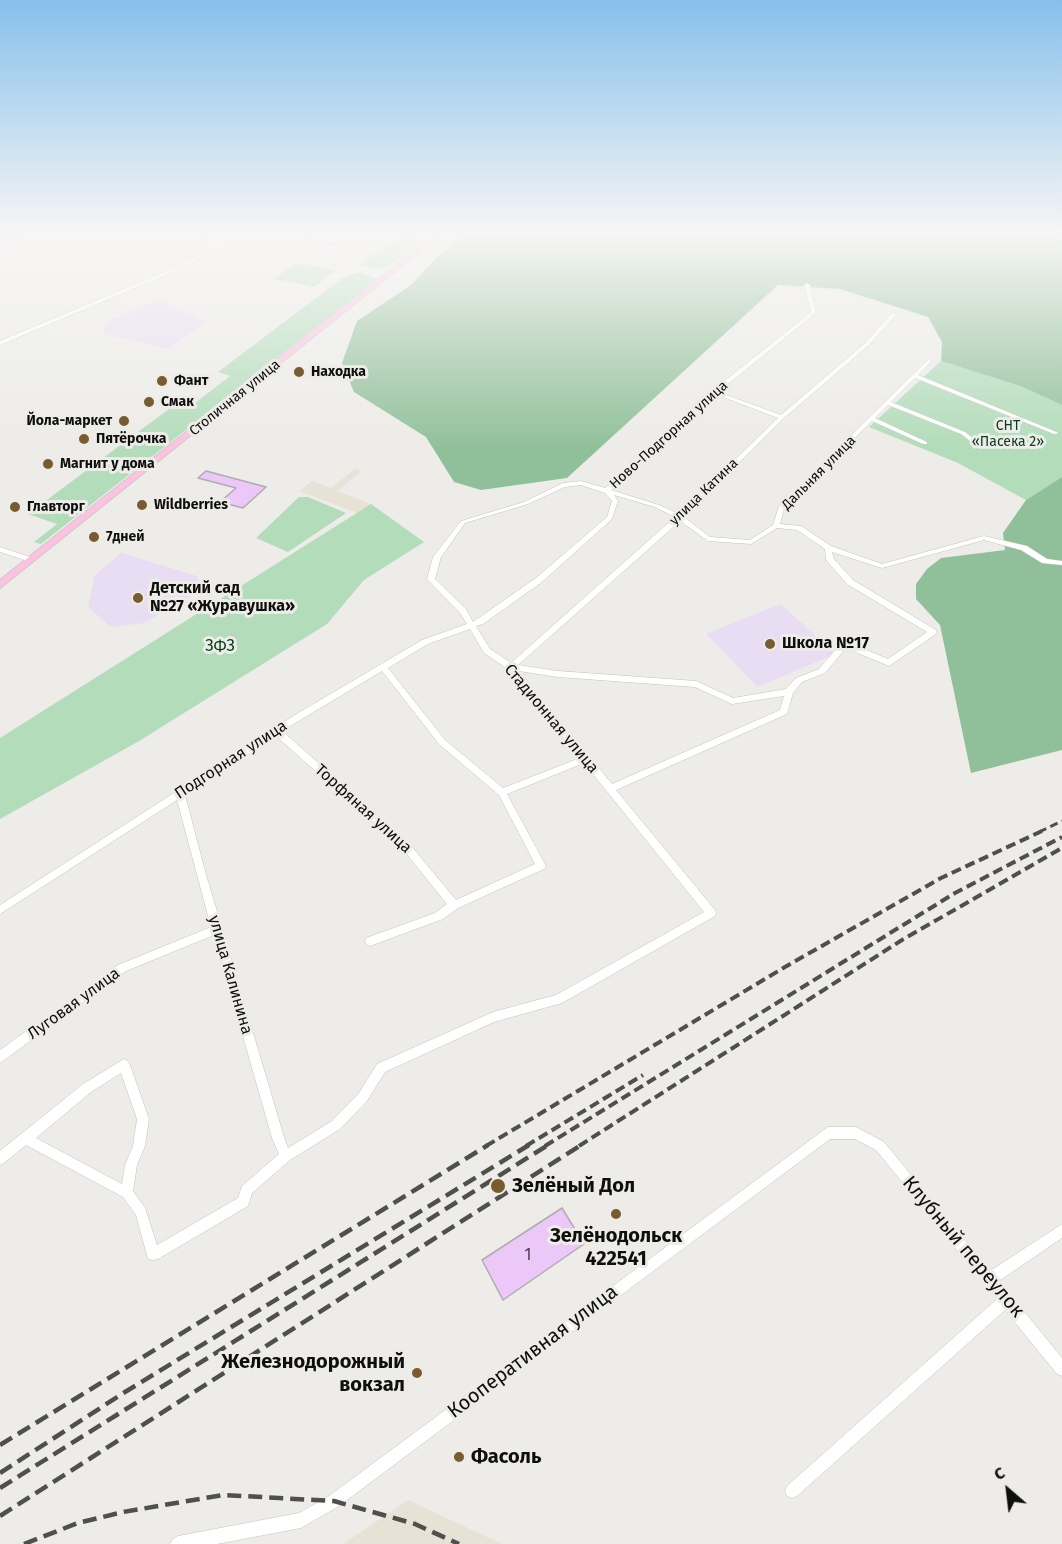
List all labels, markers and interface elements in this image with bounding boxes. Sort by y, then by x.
street label: Столичная улица [186,356,284,440]
place label: Находка [311,364,366,380]
marker: Находка [292,365,306,379]
place label: Фант [174,373,208,389]
marker: Фант [155,374,169,388]
street label: Ново-Подгорная улица [606,378,732,492]
place label: Смак [161,394,194,410]
marker: Смак [142,395,156,409]
place label: Йола-маркет [27,413,112,429]
marker: Йола-маркет [117,414,131,428]
park label: СНТ «Пасека 2» [972,418,1044,450]
place label: Пятёрочка [96,431,166,447]
marker: Пятёрочка [77,432,91,446]
street label: Дальняя улица [778,432,860,514]
street label: улица Катина [666,455,742,529]
place label: Магнит у дома [60,456,155,472]
marker: Магнит у дома [41,457,55,471]
place label: Wildberries [154,497,228,513]
marker: Wildberries [135,498,149,512]
place label: Главторг [27,499,85,515]
marker: Главторг [8,500,22,514]
place label: 7дней [106,529,145,545]
marker: 7дней [87,530,101,544]
place label: Детский сад №27 «Журавушка» [150,579,295,617]
marker: Детский сад №27 «Журавушка» [131,591,145,605]
place label: Школа №17 [782,634,869,654]
park label: ЗФЗ [205,637,235,657]
marker: Школа №17 [763,637,777,651]
street label: Стадионная улица [500,660,602,778]
street label: Подгорная улица [171,717,291,803]
street label: Торфяная улица [311,760,415,858]
street label: улица Калинина [204,913,256,1037]
street label: Луговая улица [24,964,124,1044]
street label: Клубный переулок [897,1171,1029,1323]
place label: Зелёный Дол [512,1174,635,1198]
marker: Зелёный Дол [489,1177,507,1195]
marker: Зелёнодольск 422541 [609,1207,623,1221]
place label: Зелёнодольск 422541 [550,1224,682,1271]
house number: 1 [525,1246,531,1266]
street label: Кооперативная улица [443,1280,623,1424]
place label: Железнодорожный вокзал [221,1350,405,1397]
marker: Железнодорожный вокзал [410,1366,424,1380]
place label: Фасоль [471,1445,541,1469]
marker: Фасоль [452,1450,466,1464]
north arrow [978,1460,1038,1520]
text: С [991,1463,1008,1484]

